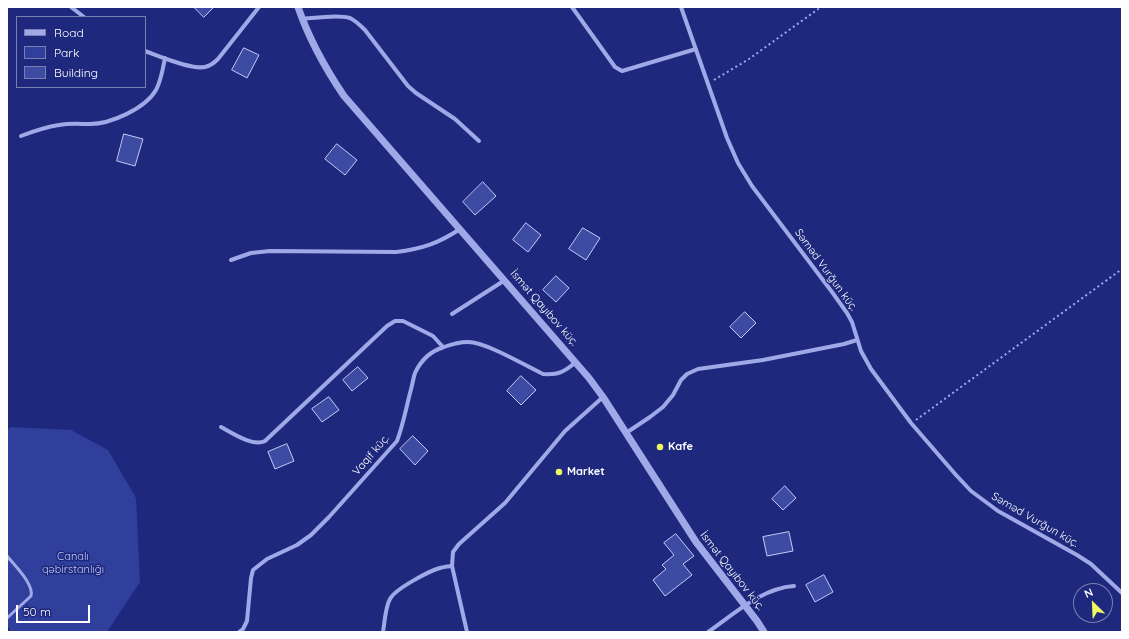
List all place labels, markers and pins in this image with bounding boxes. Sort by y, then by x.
place label: Kafe [668,440,693,454]
marker: Kafe [655,442,665,452]
place label: Market [567,465,605,479]
marker: Market [554,467,564,477]

